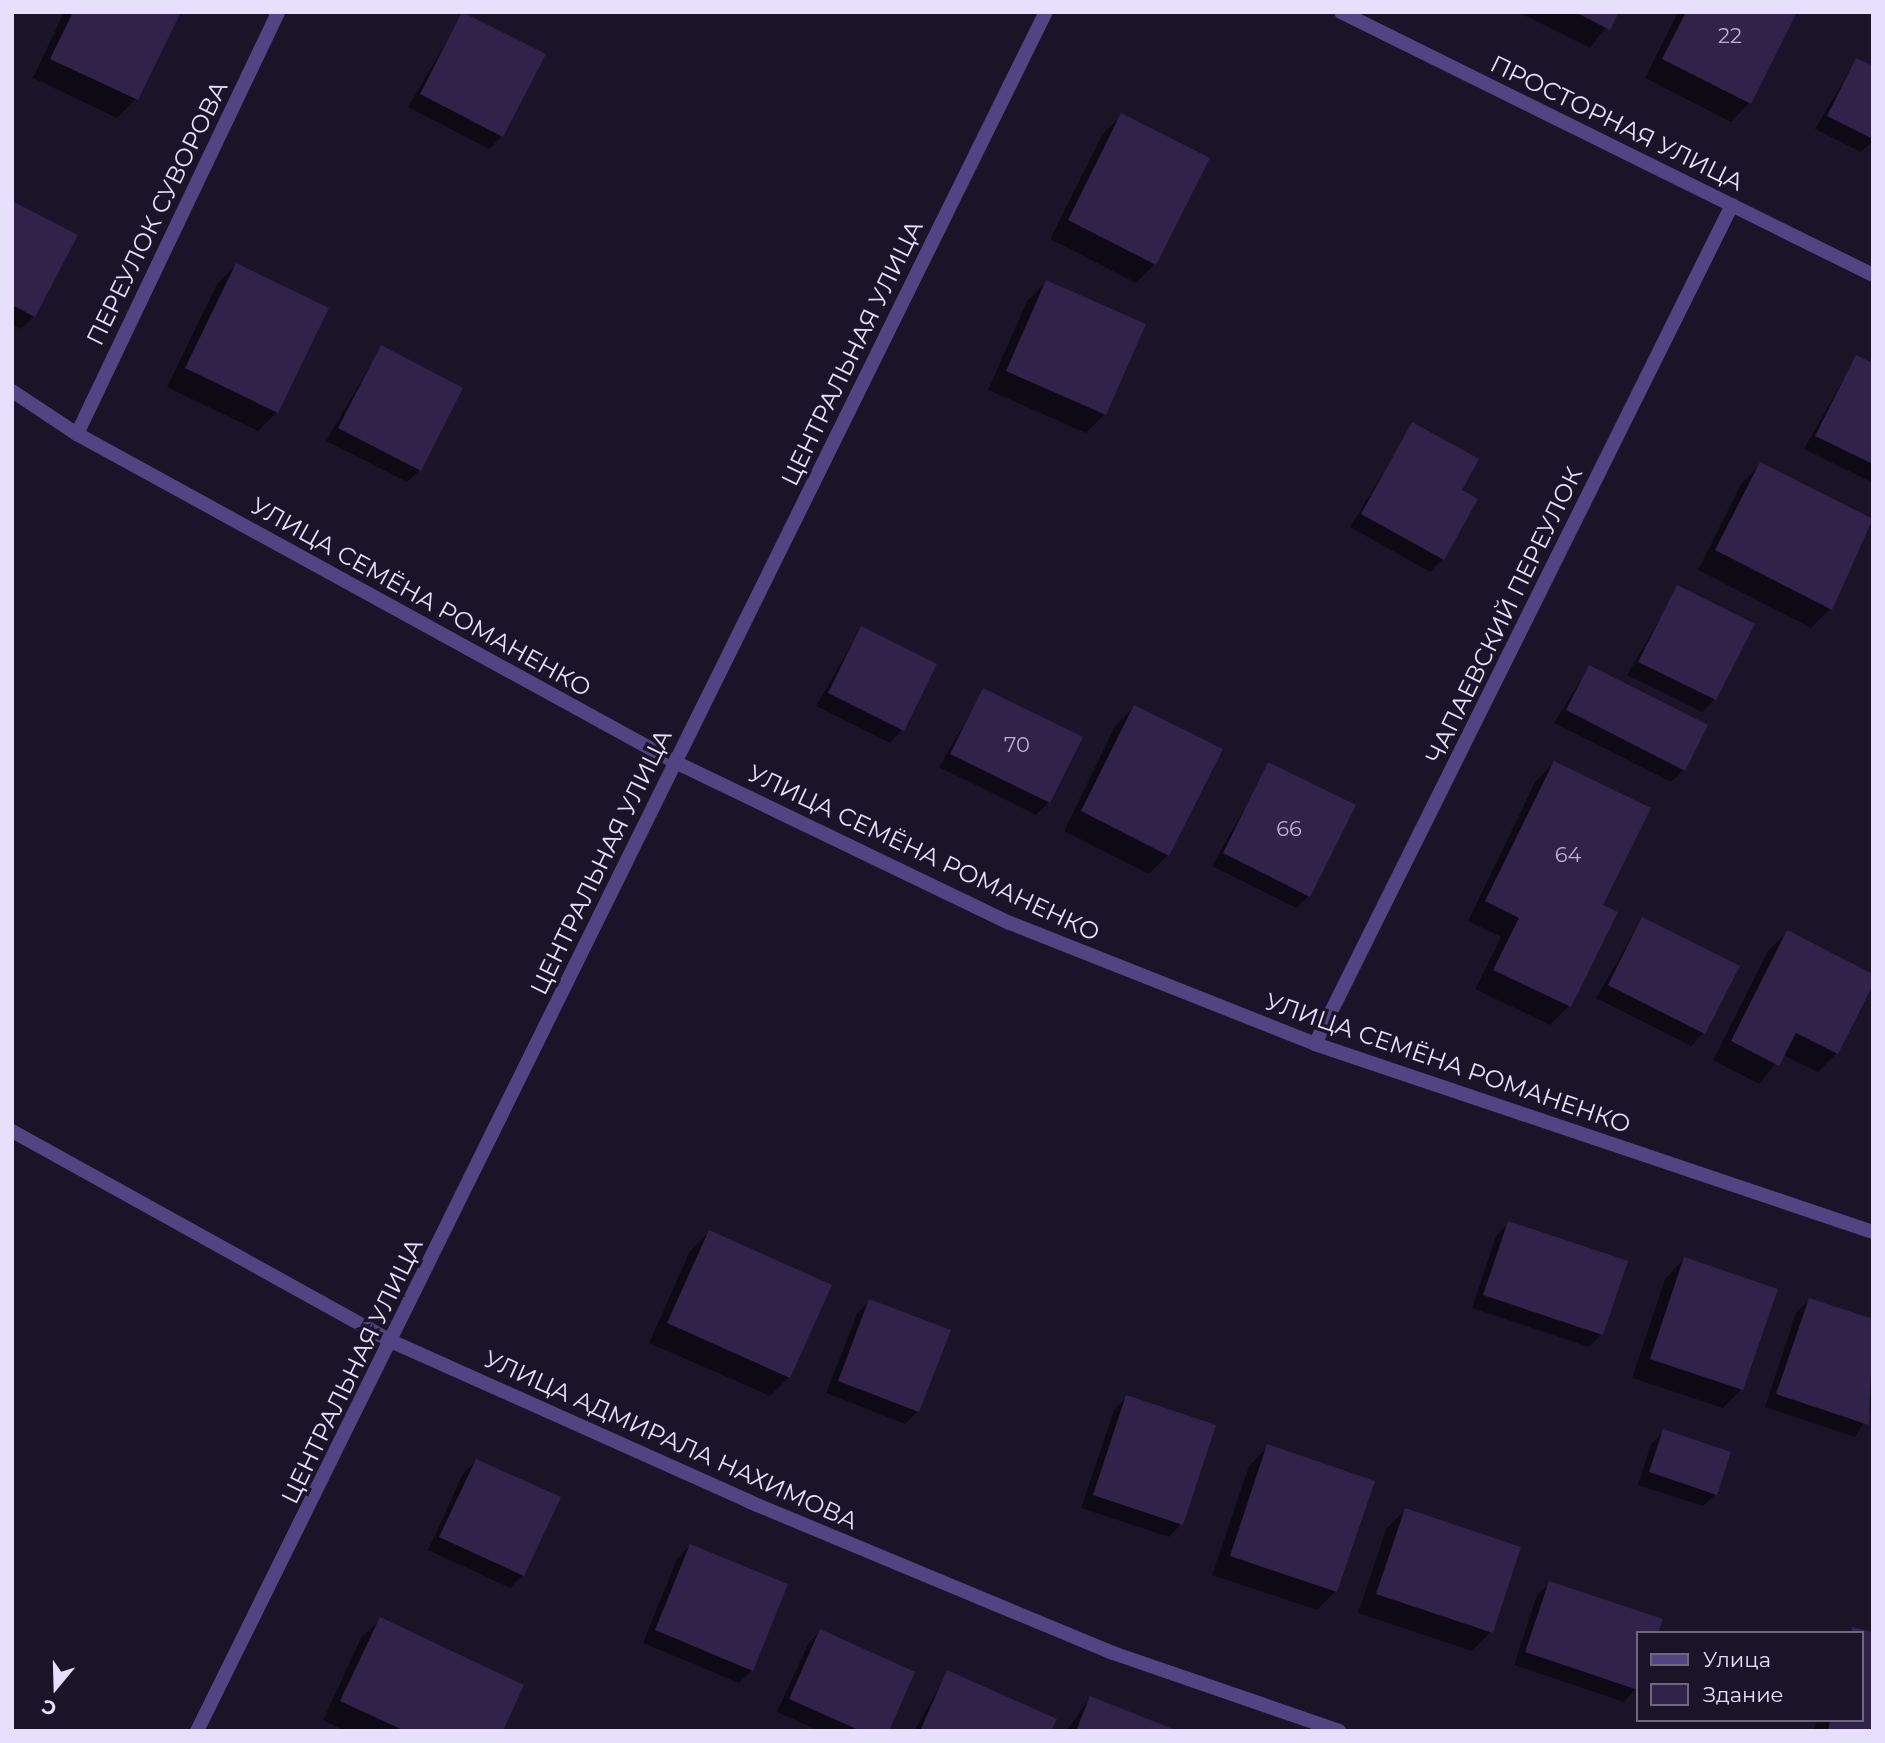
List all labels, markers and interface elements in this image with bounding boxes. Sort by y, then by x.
house number: 22 [1718,23,1742,49]
street label: ПРОСТОРНАЯ УЛИЦА [1486,49,1748,197]
street label: ПЕРЕУЛОК СУВОРОВА [80,76,234,350]
street label: ЦЕНТРАЛЬНАЯ УЛИЦА [775,216,929,490]
street label: ЧАПАЕВСКИЙ ПЕРЕУЛОК [1420,462,1588,768]
street label: УЛИЦА СЕМЁНА РОМАНЕНКО [246,491,596,703]
street label: ЦЕНТРАЛЬНАЯ УЛИЦА [524,725,678,999]
house number: 70 [1004,732,1030,758]
street label: УЛИЦА СЕМЁНА РОМАНЕНКО [744,759,1104,947]
house number: 66 [1276,816,1302,842]
house number: 64 [1555,842,1581,868]
street label: УЛИЦА СЕМЁНА РОМАНЕНКО [1262,987,1634,1139]
street label: ЦЕНТРАЛЬНАЯ УЛИЦА [275,1234,429,1508]
street label: УЛИЦА АДМИРАЛА НАХИМОВА [480,1344,862,1536]
legend [1636,1631,1864,1722]
text: Улица [1703,1647,1771,1672]
north arrow [21,1652,91,1722]
text: Здание [1703,1682,1784,1707]
text: С [39,1694,59,1720]

